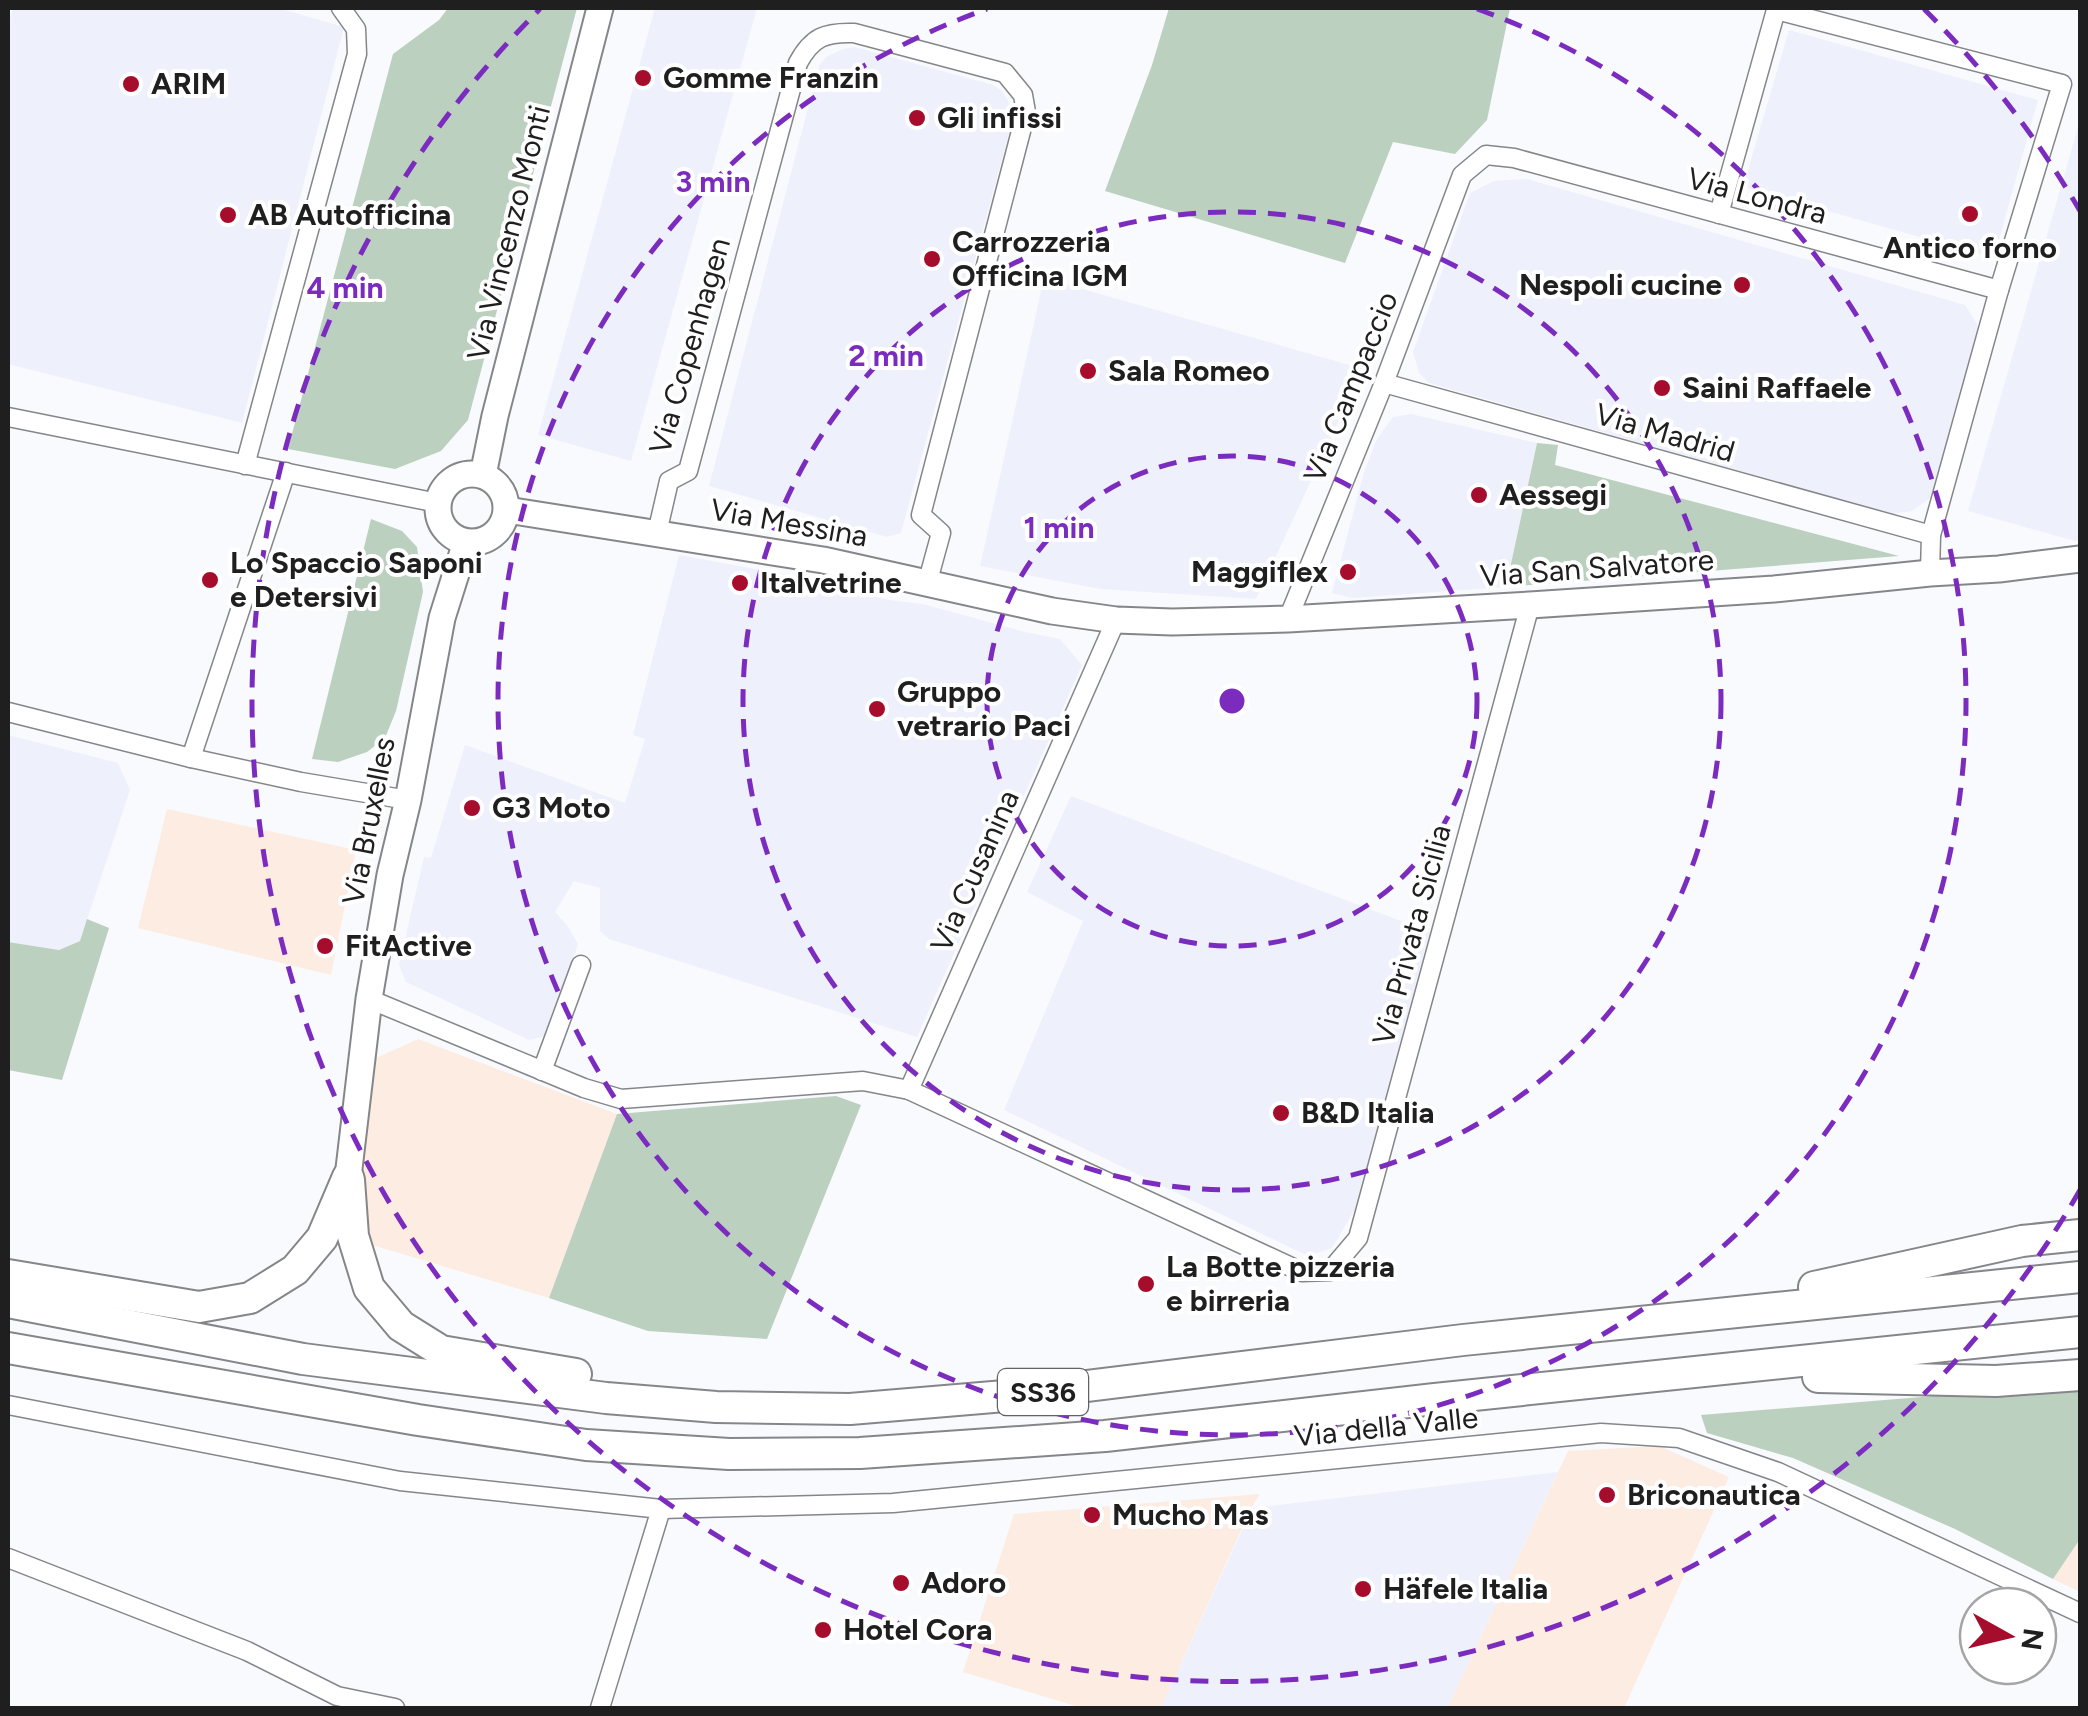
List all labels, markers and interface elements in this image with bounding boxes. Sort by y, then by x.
place label: Gomme Franzin [663,59,879,96]
place label: ARIM [151,65,226,102]
marker: Gomme Franzin [632,67,654,89]
marker: ARIM [120,73,142,95]
place label: Gli infissi [937,99,1062,136]
street label: Via Vincenzo Monti [459,101,558,364]
marker: Gli infissi [906,107,928,129]
street label: Via Londra [1683,159,1831,232]
text: 3 min [676,163,750,200]
place label: AB Autofficina [248,196,451,233]
marker: Antico forno [1959,203,1981,225]
marker: AB Autofficina [217,204,239,226]
place label: Carrozzeria Officina IGM [952,223,1128,294]
place label: Antico forno [1883,229,2057,266]
street label: Via Copenhagen [641,234,738,458]
marker: Carrozzeria Officina IGM [921,248,943,270]
place label: Nespoli cucine [1519,266,1722,303]
text: 4 min [306,269,384,306]
marker: Nespoli cucine [1731,274,1753,296]
street label: Via Campaccio [1295,286,1406,488]
text: 2 min [848,337,924,374]
place label: Sala Romeo [1108,352,1270,389]
marker: Sala Romeo [1077,360,1099,382]
place label: Saini Raffaele [1682,369,1872,406]
marker: Saini Raffaele [1651,377,1673,399]
street label: Via Madrid [1591,395,1739,470]
place label: Aessegi [1499,476,1607,513]
marker: Aessegi [1468,484,1490,506]
street label: Via Messina [707,490,871,555]
text: 1 min [1024,509,1094,546]
street label: Via San Salvatore [1479,541,1715,594]
place label: Lo Spaccio Saponi e Detersivi [230,544,483,615]
place label: Maggiflex [1191,553,1328,590]
marker: Maggiflex [1337,561,1359,583]
place label: Italvetrine [760,564,902,601]
marker: Lo Spaccio Saponi e Detersivi [199,569,221,591]
marker: Italvetrine [729,572,751,594]
place label: Gruppo vetrario Paci [897,673,1071,744]
centre of rings [1214,683,1250,719]
marker: Gruppo vetrario Paci [866,698,888,720]
street label: Via Bruxelles [334,734,403,908]
street label: Via Cusanina [922,784,1027,958]
place label: G3 Moto [492,789,610,826]
marker: G3 Moto [461,797,483,819]
street label: Via Privata Sicilia [1364,821,1459,1049]
place label: FitActive [345,927,472,964]
marker: FitActive [314,935,336,957]
place label: B&D Italia [1301,1094,1435,1131]
marker: B&D Italia [1270,1102,1292,1124]
place label: La Botte pizzeria e birreria [1166,1248,1395,1319]
marker: La Botte pizzeria e birreria [1135,1273,1157,1295]
road number: SS36 [998,1369,1088,1415]
street label: Via della Valle [1292,1398,1480,1455]
place label: Briconautica [1627,1476,1801,1513]
marker: Briconautica [1596,1484,1618,1506]
place label: Mucho Mas [1112,1496,1268,1533]
marker: Mucho Mas [1081,1504,1103,1526]
place label: Adoro [921,1564,1006,1601]
place label: Häfele Italia [1383,1570,1548,1607]
marker: Adoro [890,1572,912,1594]
marker: Häfele Italia [1352,1578,1374,1600]
north arrow [1958,1586,2058,1686]
place label: Hotel Cora [843,1611,992,1648]
marker: Hotel Cora [812,1619,834,1641]
text: N [2014,1626,2051,1653]

